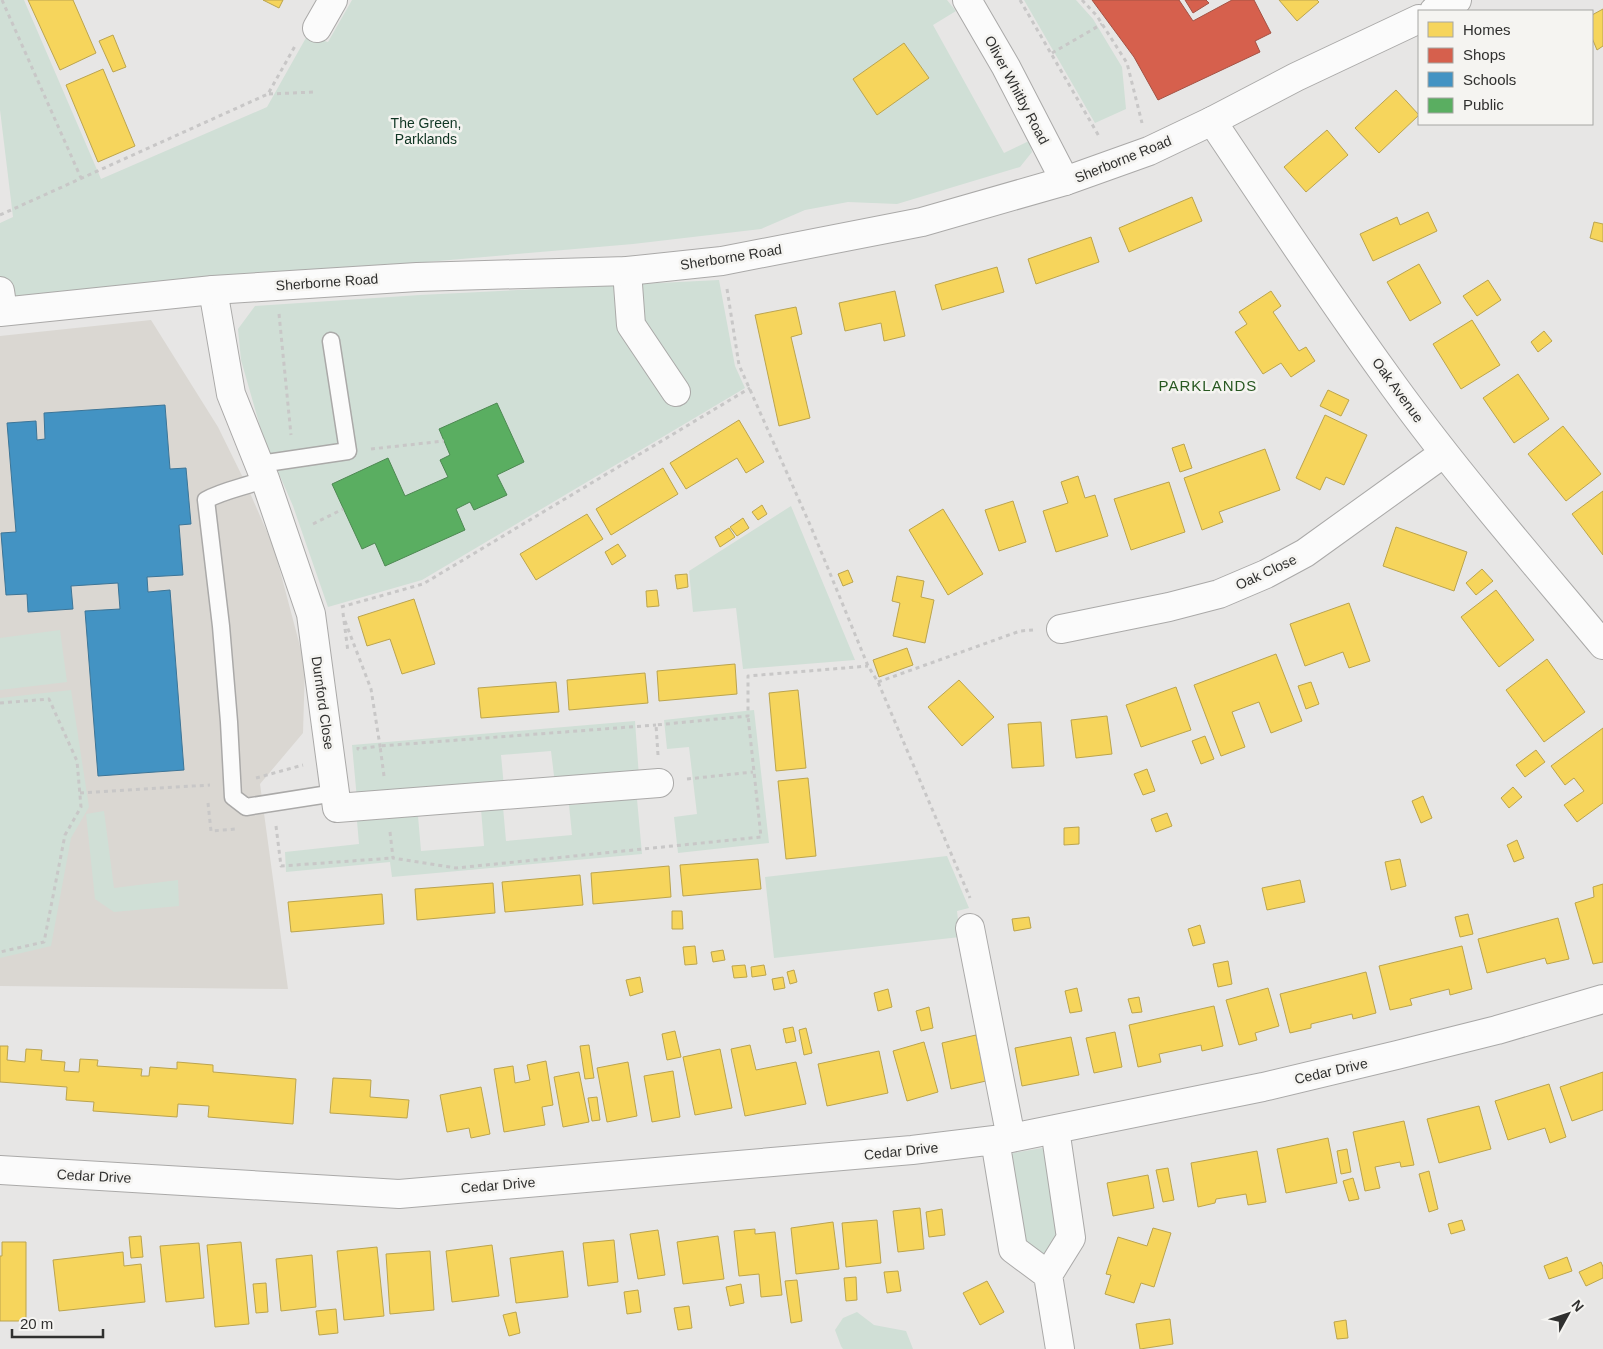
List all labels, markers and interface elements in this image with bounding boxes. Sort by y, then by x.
legend [1418,10,1593,125]
text: Homes [1463,21,1511,38]
street label: Oliver Whitby Road [982,33,1052,147]
text: Shops [1463,46,1506,63]
text: Schools [1463,71,1516,88]
text: Public [1463,96,1504,113]
park label: The Green, Parklands [391,115,461,147]
street label: Sherborne Road [1072,132,1174,186]
street label: Sherborne Road [679,241,783,273]
street label: Sherborne Road [275,270,379,294]
street label: Oak Avenue [1369,355,1427,426]
district label: PARKLANDS [1159,377,1257,394]
street label: Oak Close [1233,551,1299,593]
street label: Durnford Close [309,655,338,751]
street label: Cedar Drive [1293,1055,1369,1087]
street label: Cedar Drive [863,1139,939,1163]
street label: Cedar Drive [56,1166,132,1186]
street label: Cedar Drive [460,1174,536,1196]
north arrow [1543,1289,1593,1339]
text: N [1569,1297,1587,1315]
scale bar [12,1306,104,1338]
text: 20 m [20,1315,53,1332]

